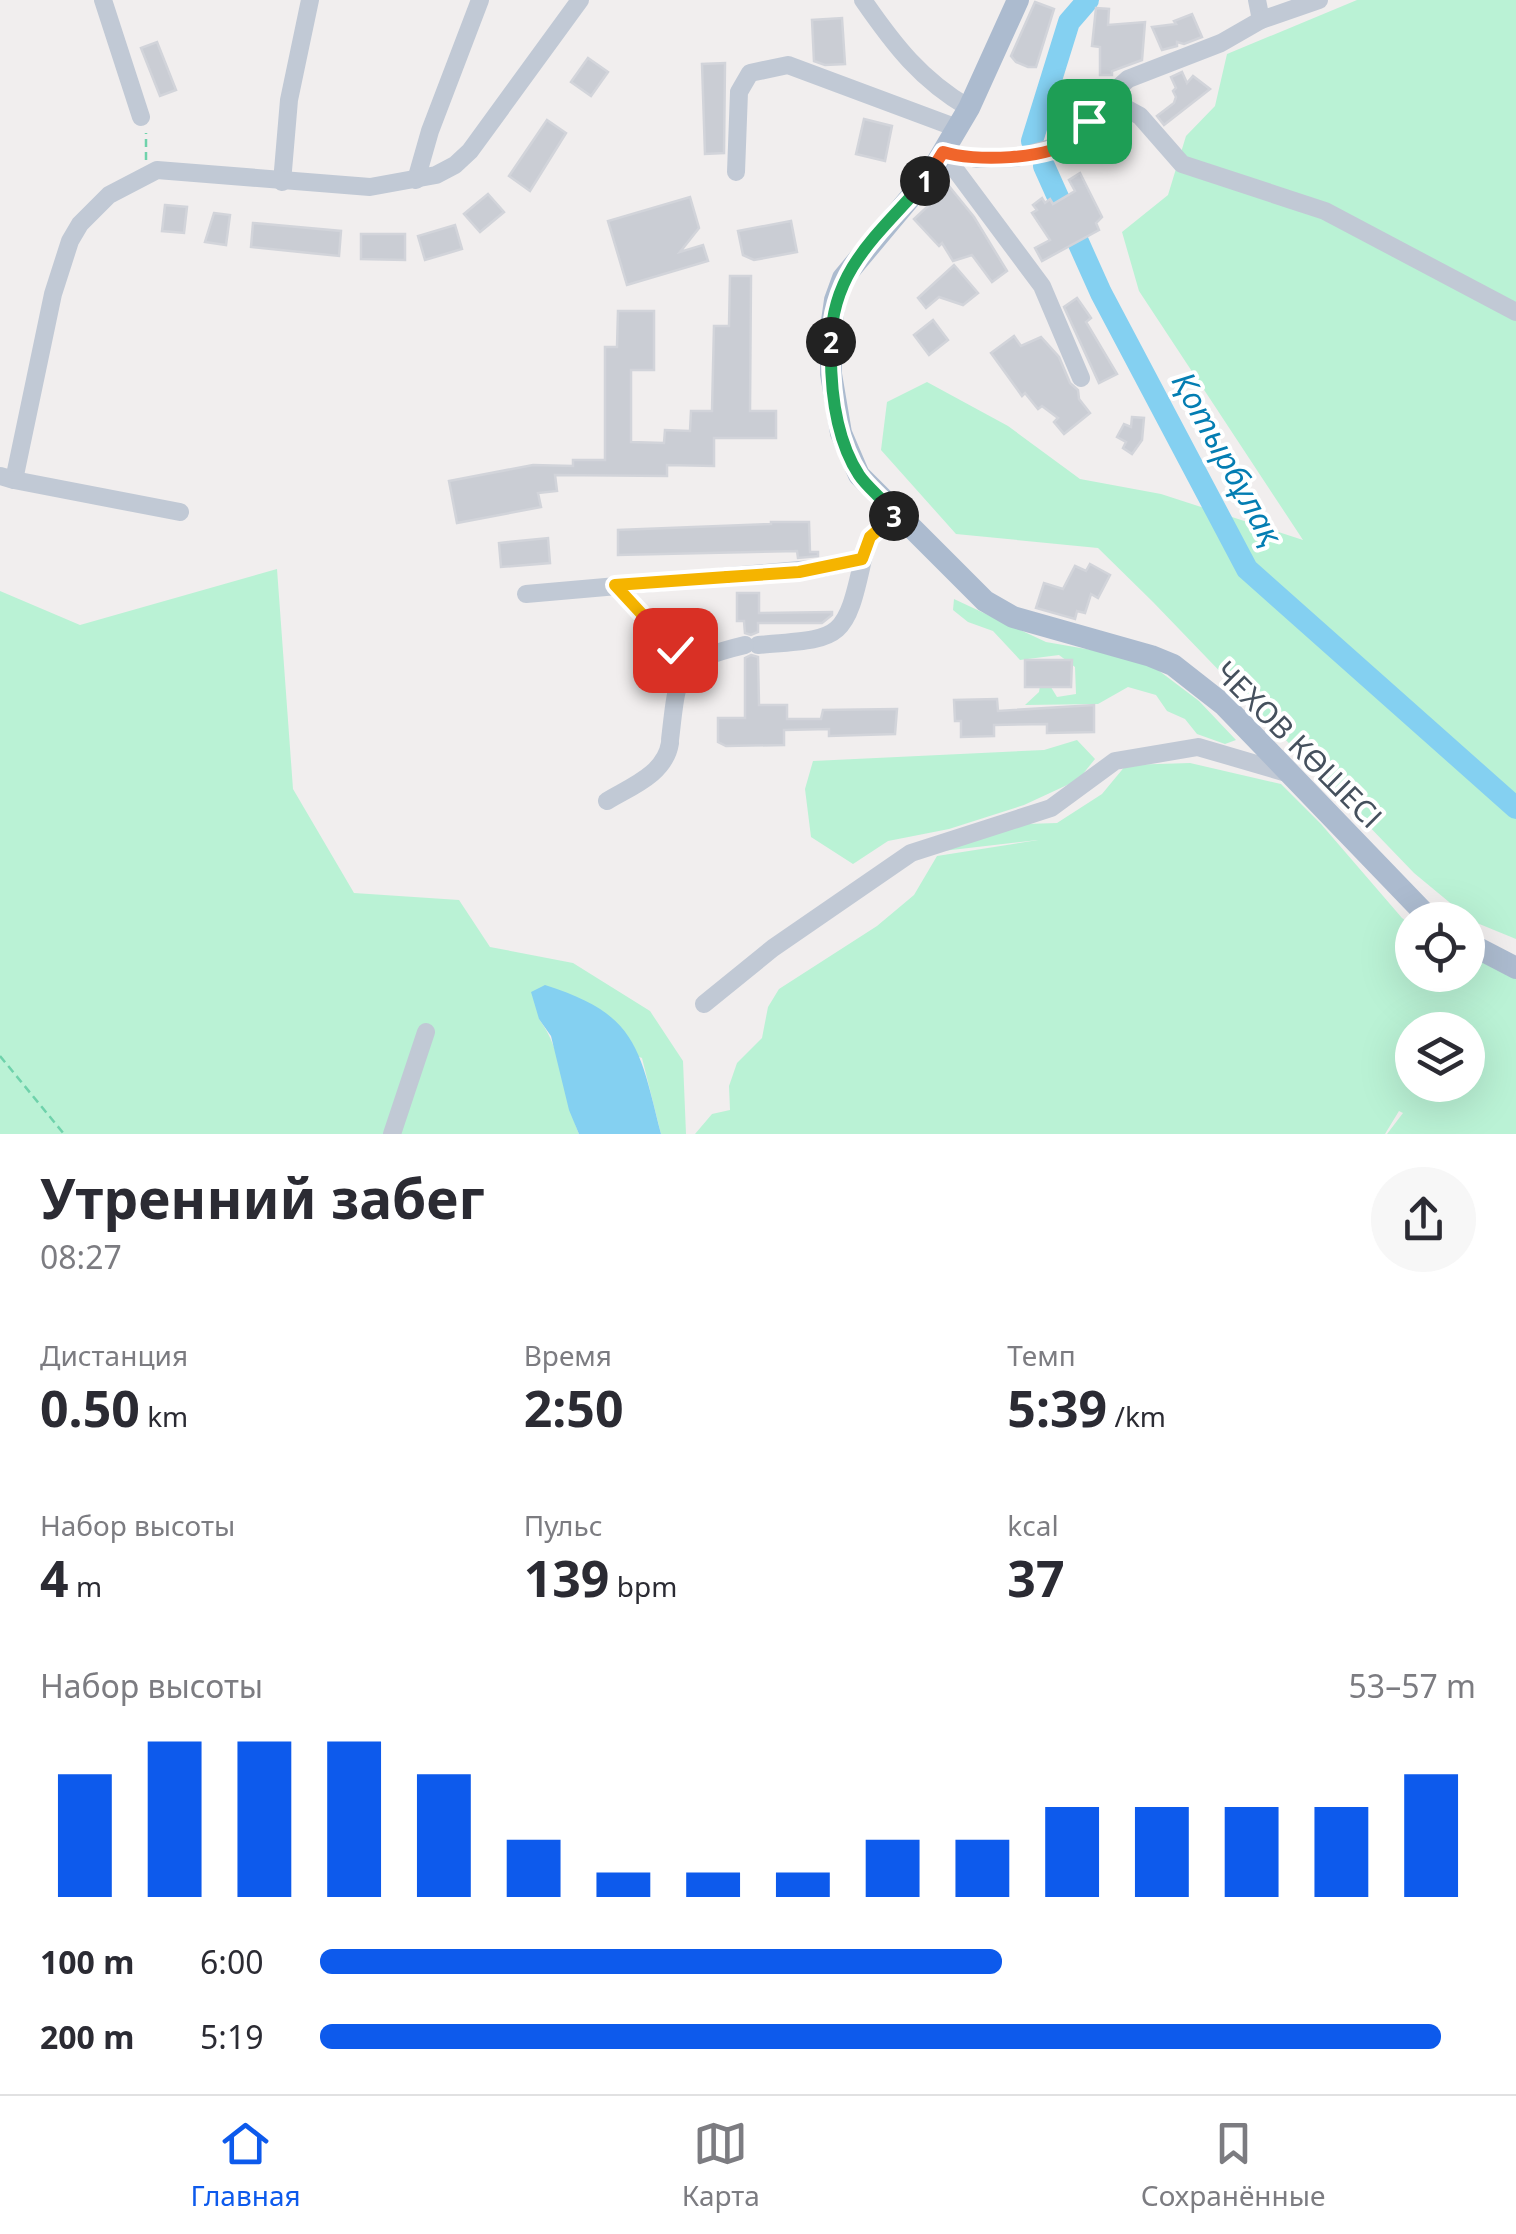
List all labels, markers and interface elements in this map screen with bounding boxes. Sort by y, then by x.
pin [1047,79,1132,164]
icon: arrive [1062,94,1117,149]
pin: 1 [900,156,950,206]
text: 1 [917,162,933,200]
pin: 2 [806,317,856,367]
text: 2 [823,323,839,361]
water label: Қотырбұлақ [1163,364,1294,553]
pin: 3 [869,491,919,541]
text: 3 [886,497,902,535]
pin [633,608,718,693]
icon: check [648,623,703,678]
street label: ЧЕХОВ КӨШЕСІ [1206,651,1392,837]
map controls [1395,902,1485,1102]
button: locate [1395,902,1485,992]
button: layers [1395,1012,1485,1102]
text: Утренний забег [40,1160,485,1235]
button: share [1371,1167,1476,1272]
text: 08:27 [40,1235,122,1278]
text: Дистанция [40,1336,188,1374]
text: Время [524,1336,612,1374]
text: Темп [1007,1336,1076,1374]
text: 0.50 [40,1374,140,1442]
text: 2:50 [524,1374,624,1442]
text: 5:39 [1007,1374,1107,1442]
text: km [140,1397,188,1435]
text: /km [1107,1397,1166,1435]
text: Набор высоты [40,1506,235,1544]
text: Пульс [524,1506,603,1544]
text: kcal [1007,1506,1059,1544]
text: 4 [40,1544,69,1612]
text: 139 [524,1544,609,1612]
text: 37 [1007,1544,1065,1612]
text: m [69,1567,102,1605]
text: bpm [609,1567,677,1605]
text: Набор высоты [40,1664,263,1707]
text: 53–57 m [1349,1664,1476,1707]
text: 100 m [40,1940,134,1983]
text: 6:00 [200,1940,264,1983]
text: 200 m [40,2015,134,2058]
text: 5:19 [200,2015,264,2058]
tab: Главная [191,2116,301,2214]
tab: Карта [682,2116,760,2214]
tab: Сохранённые [1141,2116,1325,2214]

